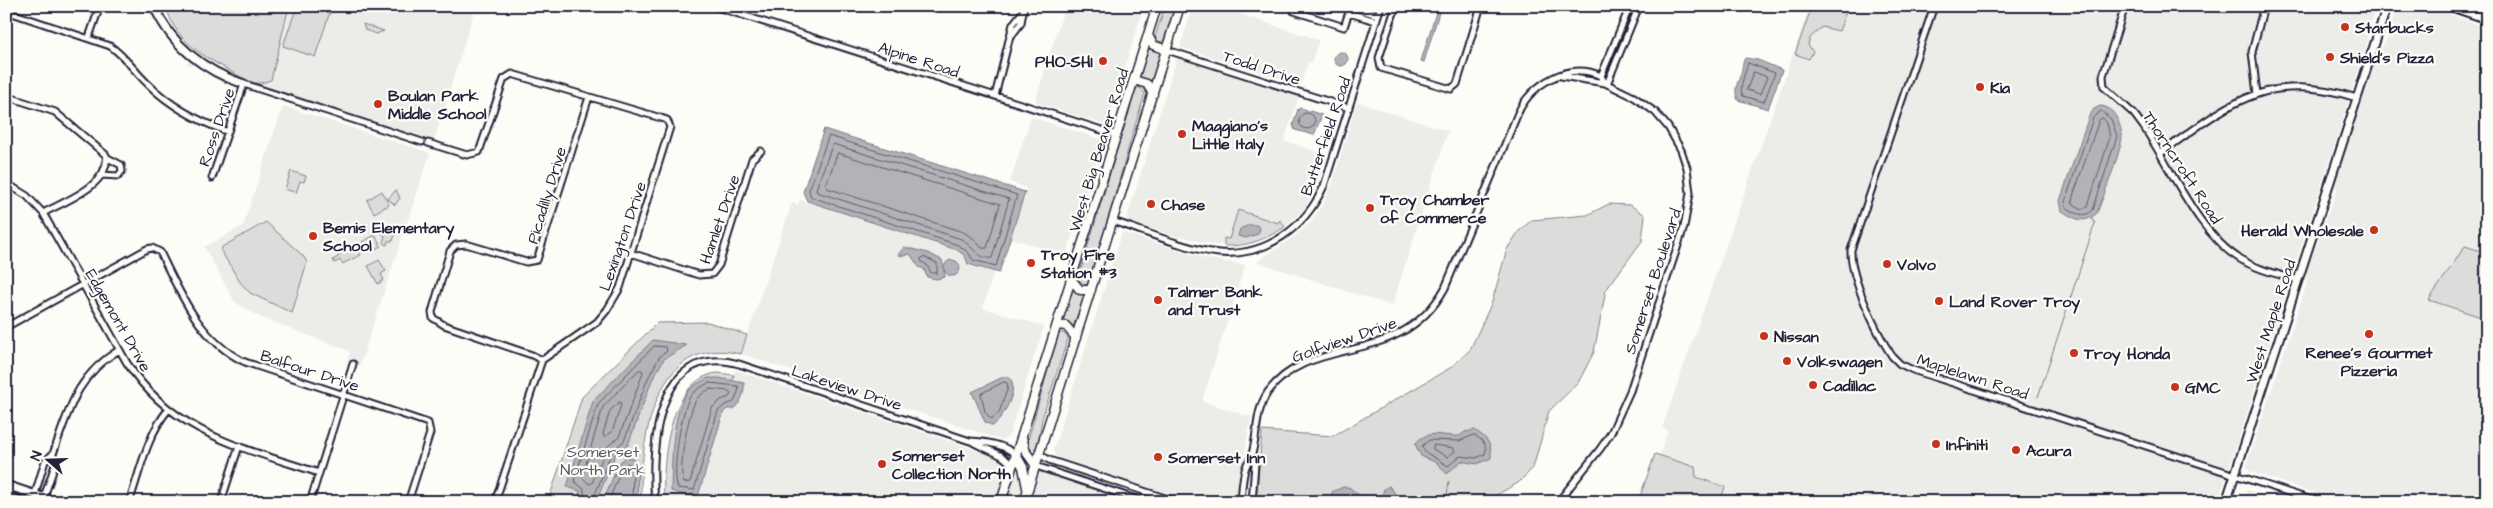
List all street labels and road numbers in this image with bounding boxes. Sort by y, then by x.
street label: Alpine Road [875,37,962,83]
street label: Todd Drive [1220,45,1304,91]
street label: West Big Beaver Road [1064,66,1135,235]
street label: Butterfield Road [1295,74,1357,199]
street label: Ross Drive [193,85,241,169]
street label: Thorncroft Road [2137,107,2227,228]
street label: Picadilly Drive [522,144,573,247]
street label: Hamlet Drive [694,171,746,267]
street label: Lexington Drive [594,178,653,294]
street label: Somerset Boulevard [1619,206,1687,357]
street label: West Maple Road [2241,256,2301,386]
street label: Edgemont Drive [79,265,157,377]
street label: Golfview Drive [1289,312,1400,368]
street label: Balfour Drive [258,345,362,397]
street label: Maplelawn Road [1914,349,2031,405]
street label: Lakeview Drive [789,360,905,416]

